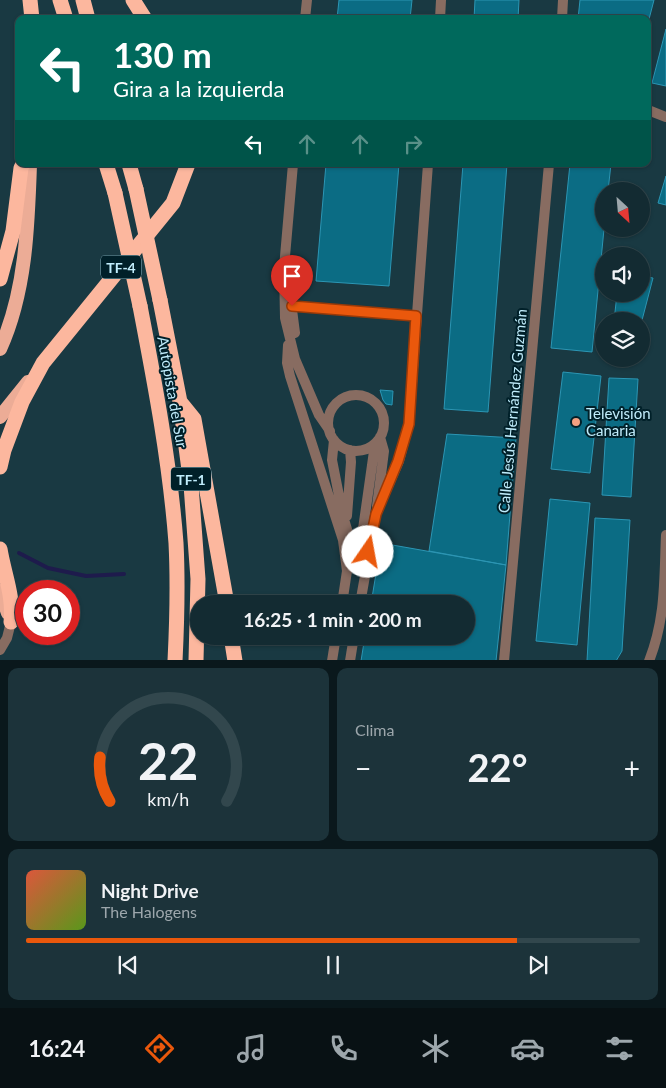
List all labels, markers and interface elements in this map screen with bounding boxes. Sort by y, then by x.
text: 130 m [113,33,212,75]
icon: left [30,35,95,100]
text: Gira a la izquierda [113,75,284,102]
icon: left [240,130,268,158]
icon: ahead [293,130,321,158]
icon: ahead [346,130,374,158]
icon: right [399,130,427,158]
north arrow [595,182,650,238]
map controls [595,182,650,367]
button: sound [595,247,650,302]
pin [271,255,313,306]
road number: TF-4 [101,256,141,278]
icon: arrive [278,262,306,290]
street label: Calle Jesús Hernández Guzmán [494,308,530,514]
button: layers [595,312,650,367]
street label: Autopista del Sur [154,335,192,450]
place label: Televisión Canaria [586,404,651,439]
marker: Televisión Canaria [570,416,582,428]
road number: TF-1 [171,468,211,490]
position arrow [341,525,393,577]
speed limit sign: 30 [15,580,80,645]
text: 16:25 · 1 min · 200 m [243,608,422,631]
text: Clima [355,720,394,739]
text: 22 [138,729,199,791]
text: 22° [468,744,527,790]
text: − [355,751,371,785]
text: + [624,751,640,785]
text: km/h [148,788,189,810]
text: Night Drive [101,879,199,902]
text: The Halogens [101,902,197,921]
icon: previous [114,951,142,979]
icon: pause [319,951,347,979]
icon: next [524,951,552,979]
icon: directions [142,1031,177,1066]
icon: music [234,1031,269,1066]
icon: phone [326,1031,361,1066]
icon: climate [418,1031,453,1066]
icon: car [510,1031,545,1066]
icon: filters [602,1031,637,1066]
text: 16:24 [29,1035,85,1062]

